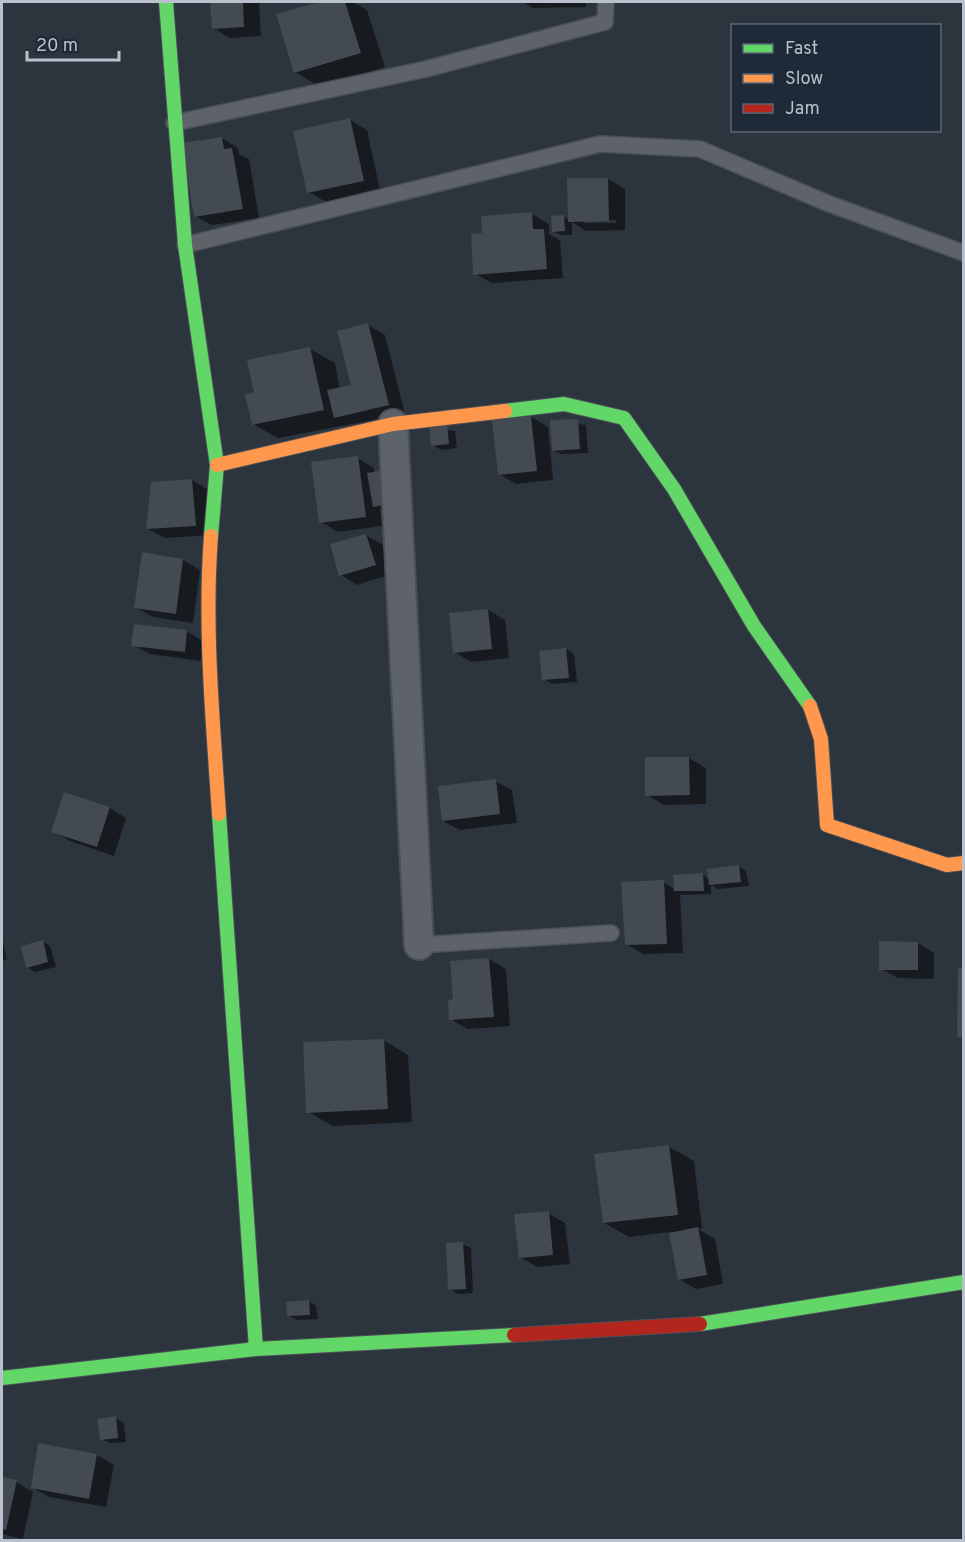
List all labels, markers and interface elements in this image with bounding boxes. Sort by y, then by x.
scale bar [27,24,118,62]
legend [731,24,941,132]
text: 20 m [36,35,78,58]
text: Fast [785,38,818,61]
text: Slow [785,68,823,91]
text: Jam [785,98,820,121]

